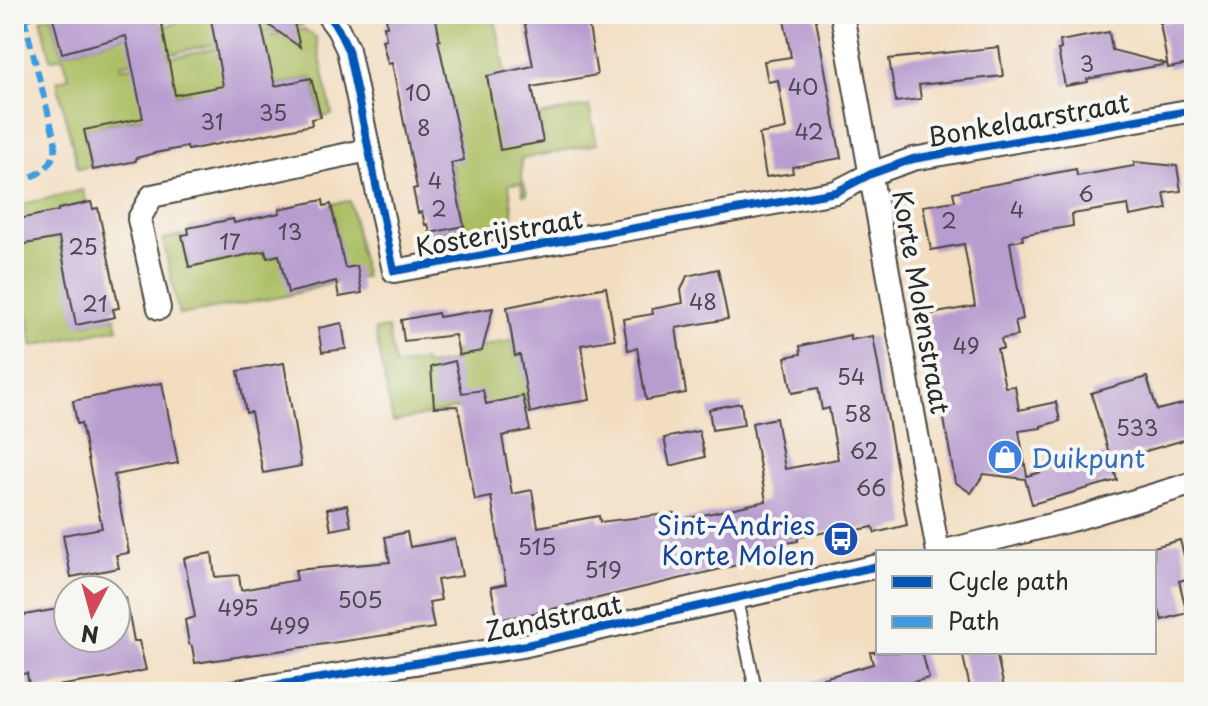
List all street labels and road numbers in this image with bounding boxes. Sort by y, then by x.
street label: Bonkelaarstraat [924,82,1132,156]
street label: Korte Molenstraat [883,187,961,417]
street label: Kosterijstraat [412,198,586,266]
street label: Zandstraat [481,583,625,651]

